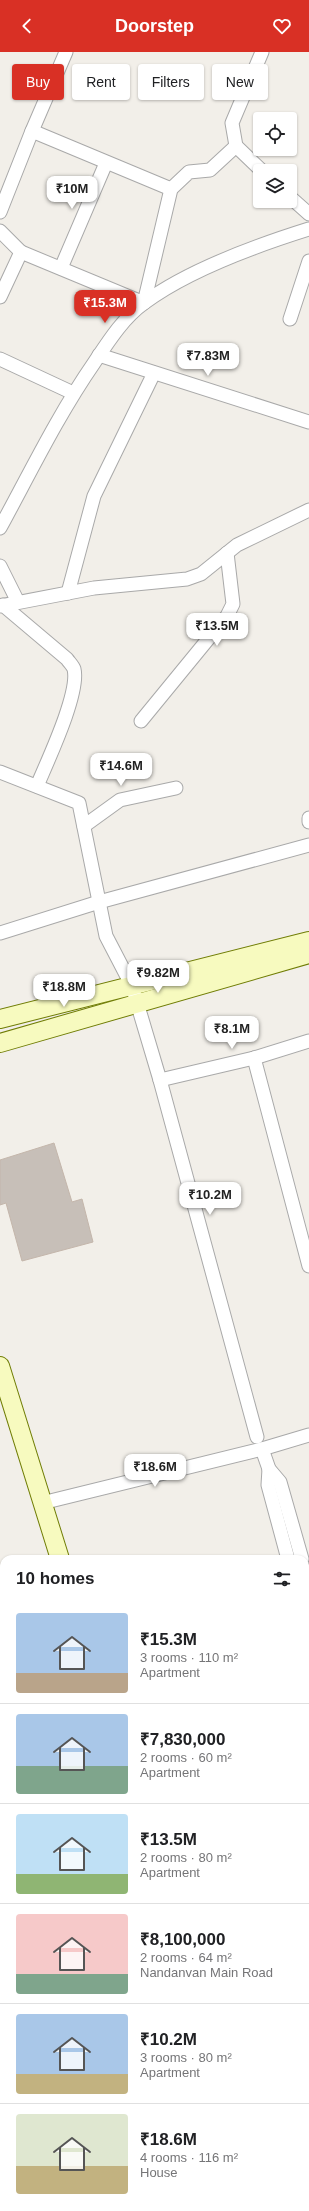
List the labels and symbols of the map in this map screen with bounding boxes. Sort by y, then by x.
pin: ₹10M [48,176,96,210]
pin: ₹15.3M [72,290,138,324]
pin: ₹7.83M [175,343,241,377]
pin: ₹13.5M [184,613,250,647]
pin: ₹14.6M [88,753,154,787]
pin: ₹9.82M [125,960,191,994]
pin: ₹18.8M [31,974,97,1008]
pin: ₹8.1M [204,1016,260,1050]
pin: ₹10.2M [177,1182,243,1216]
pin: ₹18.6M [122,1454,188,1488]

